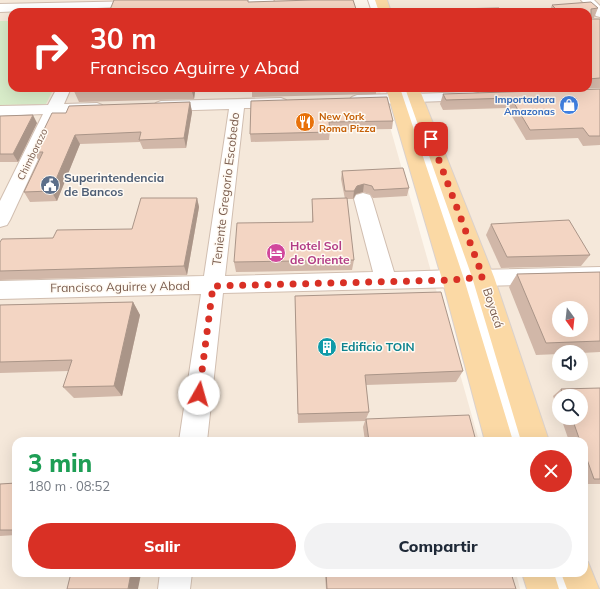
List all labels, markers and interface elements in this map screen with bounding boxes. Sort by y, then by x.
text: 30 m [90,21,156,56]
icon: right [24,24,76,76]
text: Francisco Aguirre y Abad [90,56,300,79]
place label: Importadora Amazonas [495,93,555,118]
shop icon: Importadora Amazonas [558,94,580,116]
place label: New York Roma Pizza [319,110,376,135]
street label: Teniente Gregorio Escobedo [209,111,242,266]
restaurant icon: New York Roma Pizza [294,111,316,133]
pin [414,122,448,156]
street label: Chimborazo [14,126,51,182]
icon: arrive [420,128,442,150]
place label: Superintendencia de Bancos [64,170,164,199]
public building icon: Superintendencia de Bancos [39,174,61,196]
place label: Hotel Sol de Oriente [290,238,350,267]
hotel icon: Hotel Sol de Oriente [265,242,287,264]
street label: Francisco Aguirre y Abad [50,278,190,295]
street label: Boyacá [480,286,507,330]
north arrow [552,301,588,337]
map controls [552,301,588,425]
building icon: Edificio TOIN [316,336,338,358]
place label: Edificio TOIN [341,339,415,354]
button: sound [552,345,588,381]
position arrow [178,373,220,415]
button: search [552,389,588,425]
text: 3 min [28,448,92,478]
button: close [530,450,572,492]
text: 180 m · 08:52 [28,478,110,494]
button: Salir [28,523,296,569]
button: Compartir [304,523,572,569]

